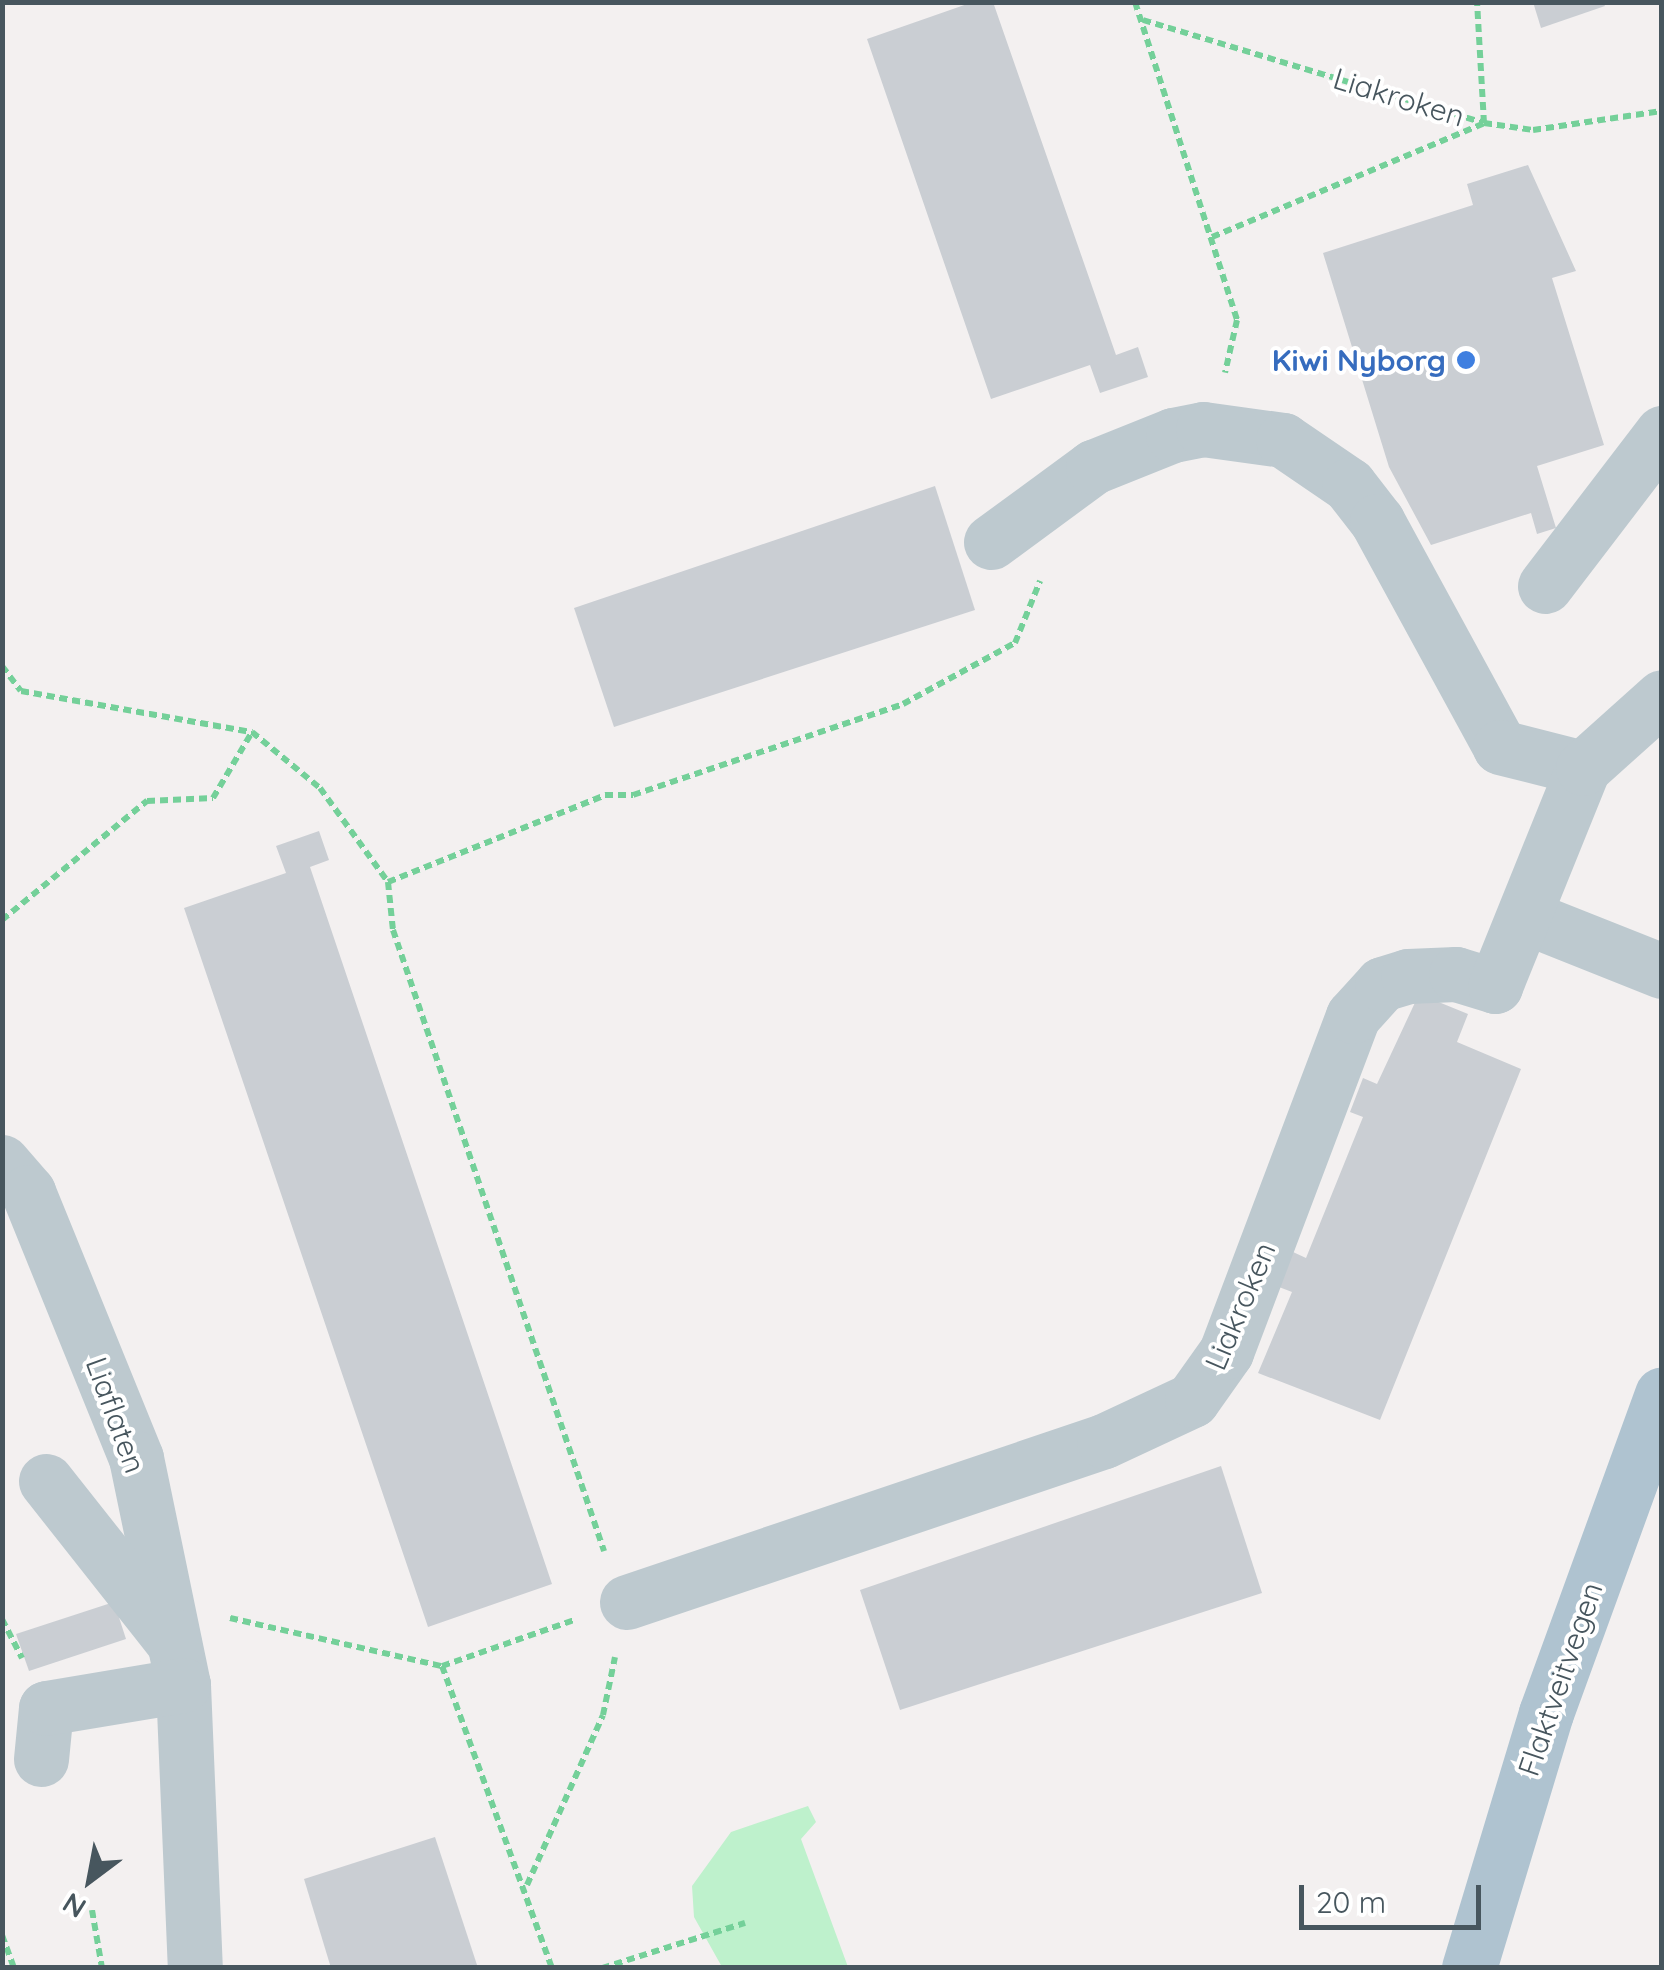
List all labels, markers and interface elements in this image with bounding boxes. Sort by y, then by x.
street label: Liakroken [1329,60,1469,134]
place label: Kiwi Nyborg [1272,342,1446,378]
marker: Kiwi Nyborg [1455,349,1477,371]
street label: Liakroken [1197,1237,1283,1375]
street label: Liaflaten [78,1352,154,1478]
street label: Flaktveitvegen [1510,1577,1610,1781]
north arrow [40,1830,140,1930]
scale bar [1304,1865,1486,1927]
text: 20 m [1316,1883,1386,1921]
text: N [56,1886,92,1926]

